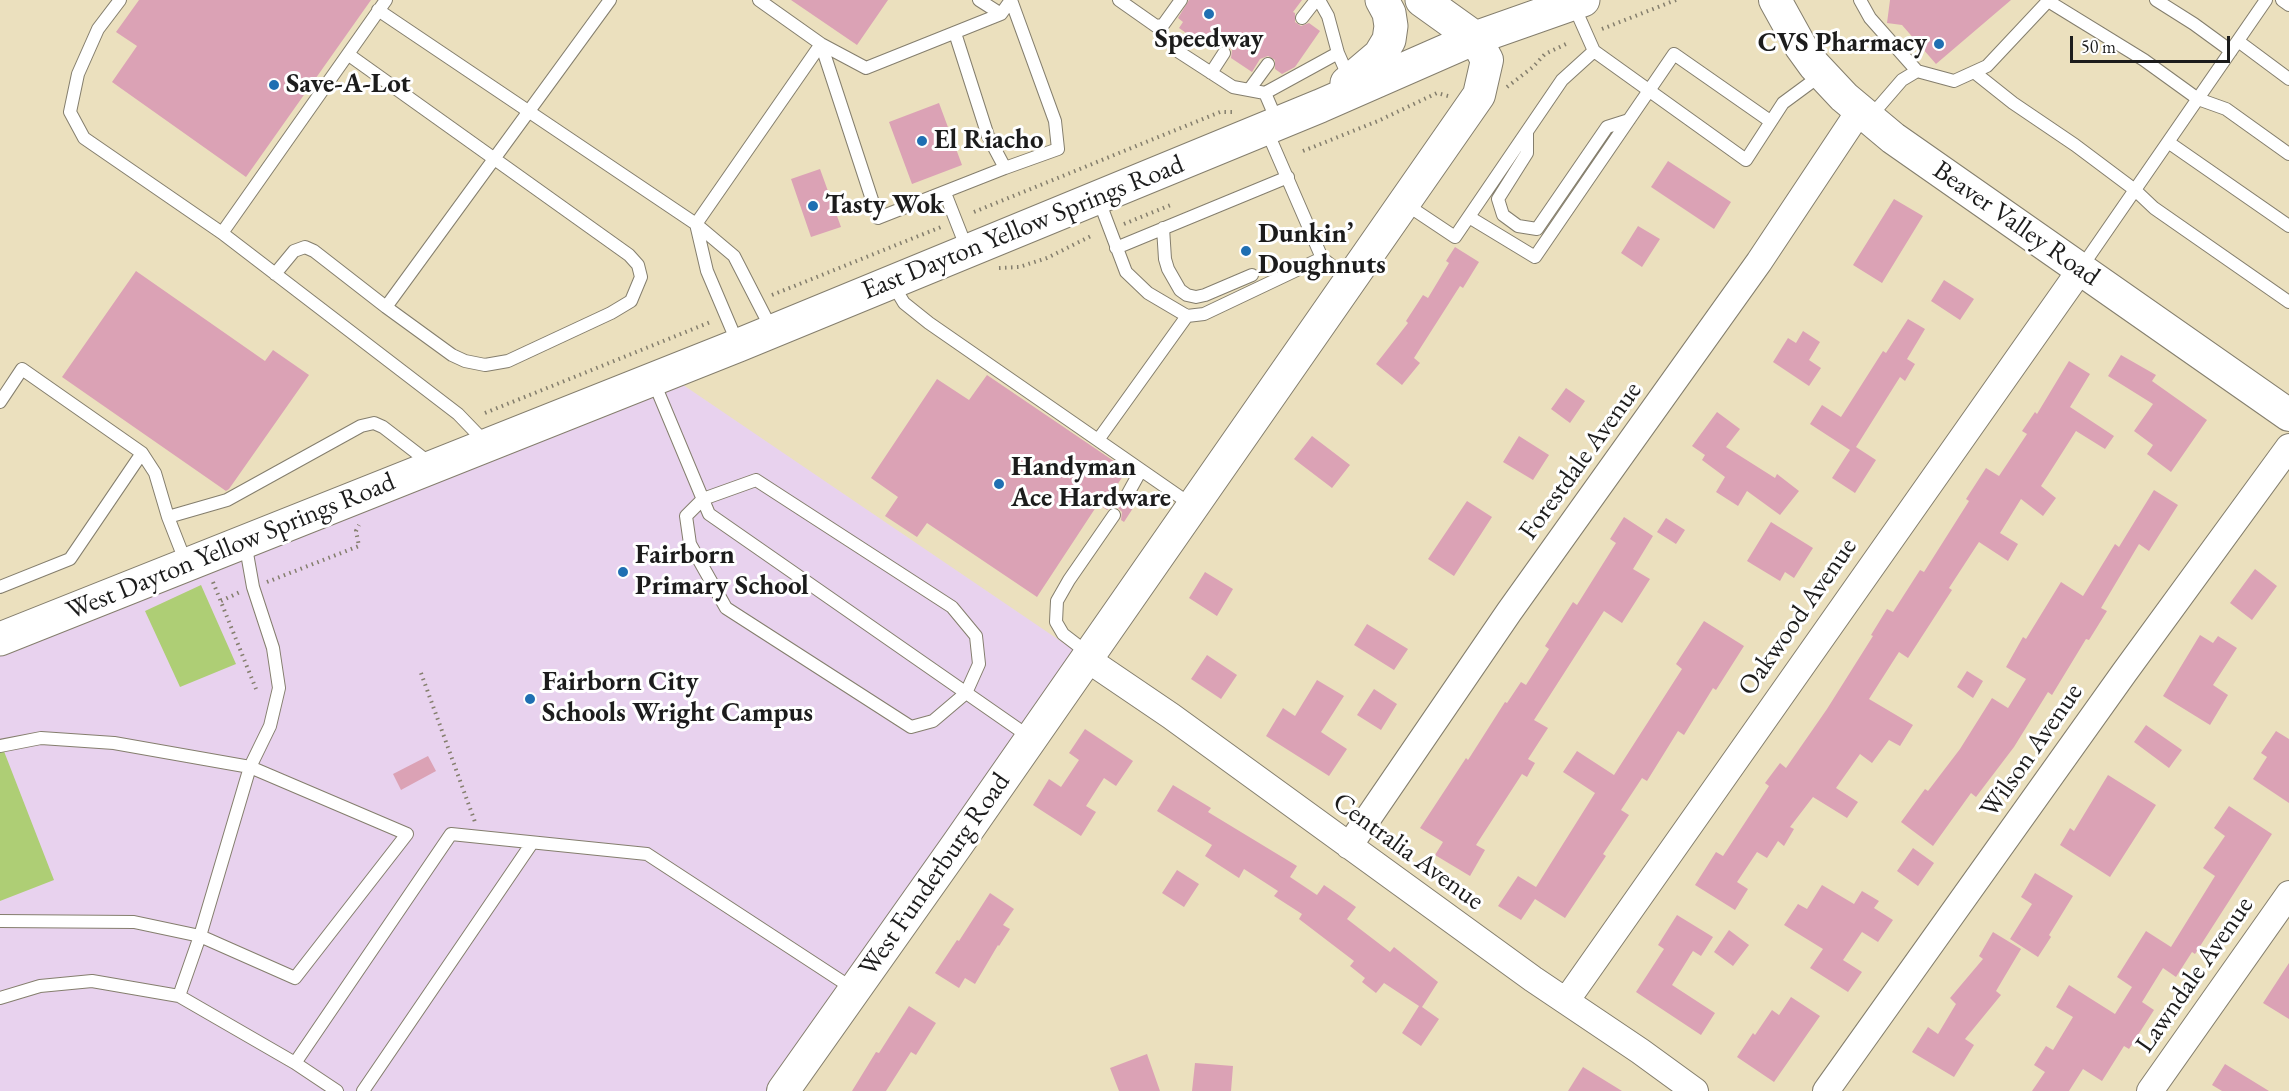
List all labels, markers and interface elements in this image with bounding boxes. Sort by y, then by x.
marker: Speedway [1202,7,1216,21]
place label: Speedway [1155,24,1263,56]
scale bar [2073,24,2234,62]
place label: CVS Pharmacy [1758,28,1927,60]
text: 50 m [2081,35,2116,58]
marker: CVS Pharmacy [1932,37,1946,51]
place label: Save-A-Lot [286,69,411,101]
marker: Save-A-Lot [267,78,281,92]
place label: El Riacho [934,125,1043,157]
marker: El Riacho [915,134,929,148]
street label: East Dayton Yellow Springs Road [857,149,1189,307]
street label: Beaver Valley Road [1926,154,2106,294]
place label: Tasty Wok [825,190,944,222]
marker: Tasty Wok [806,199,820,213]
place label: Dunkin’ Doughnuts [1258,219,1386,282]
marker: Dunkin’ Doughnuts [1239,244,1253,258]
street label: Forestdale Avenue [1513,376,1649,546]
place label: Handyman Ace Hardware [1011,452,1171,515]
street label: West Dayton Yellow Springs Road [62,466,400,628]
marker: Handyman Ace Hardware [992,477,1006,491]
street label: Oakwood Avenue [1732,532,1864,702]
place label: Fairborn Primary School [635,540,809,603]
marker: Fairborn Primary School [616,565,630,579]
place label: Fairborn City Schools Wright Campus [542,667,813,730]
street label: Wilson Avenue [1974,678,2090,824]
marker: Fairborn City Schools Wright Campus [523,692,537,706]
street label: West Funderburg Road [852,767,1018,983]
street label: Centralia Avenue [1326,786,1490,918]
street label: Lawndale Avenue [2129,891,2261,1059]

